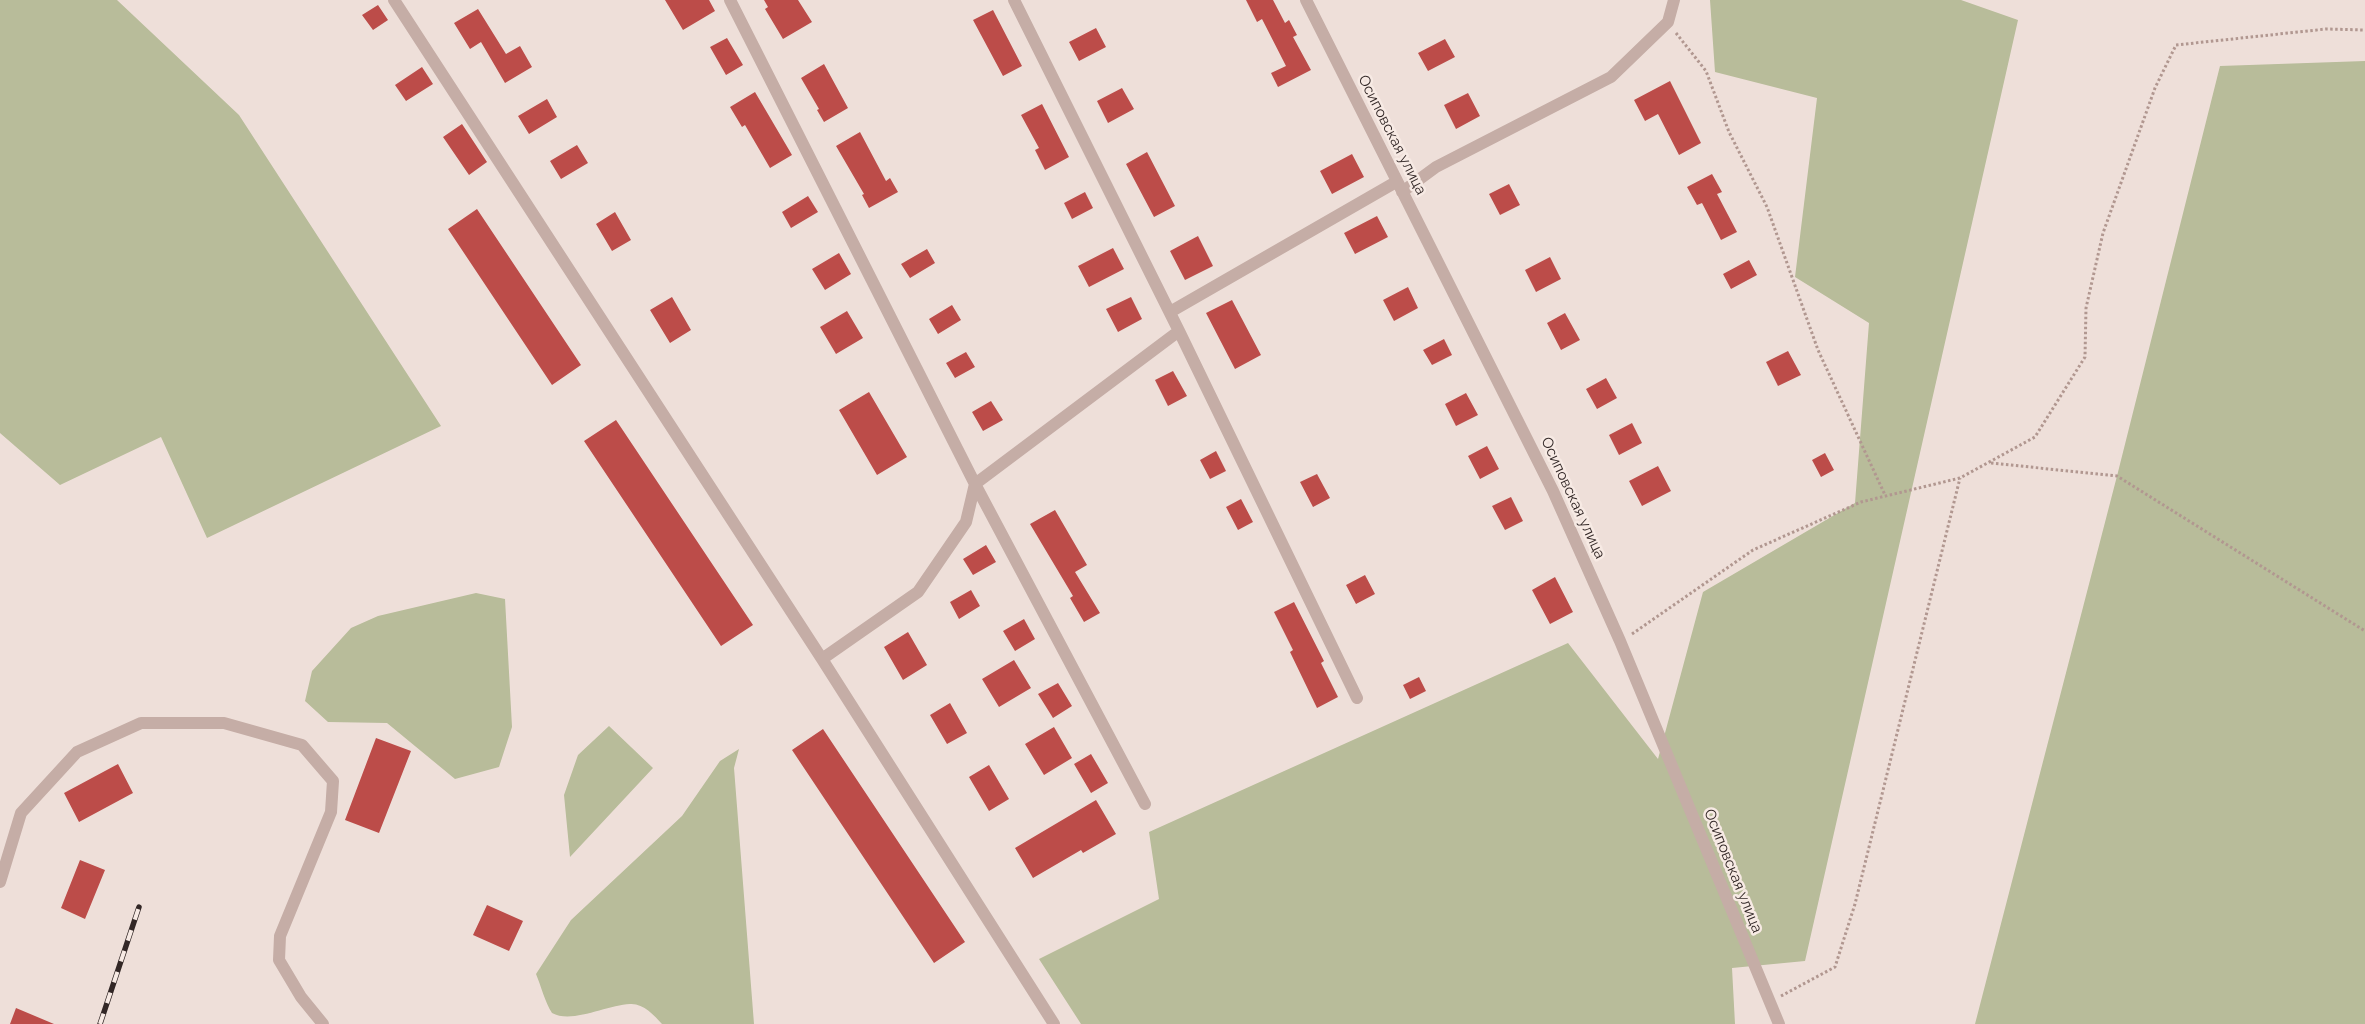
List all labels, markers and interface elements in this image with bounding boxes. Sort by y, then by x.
street label: Осиповская улица [1354,72,1430,198]
street label: Осиповская улица [1537,434,1609,562]
street label: Осиповская улица [1700,806,1766,936]

